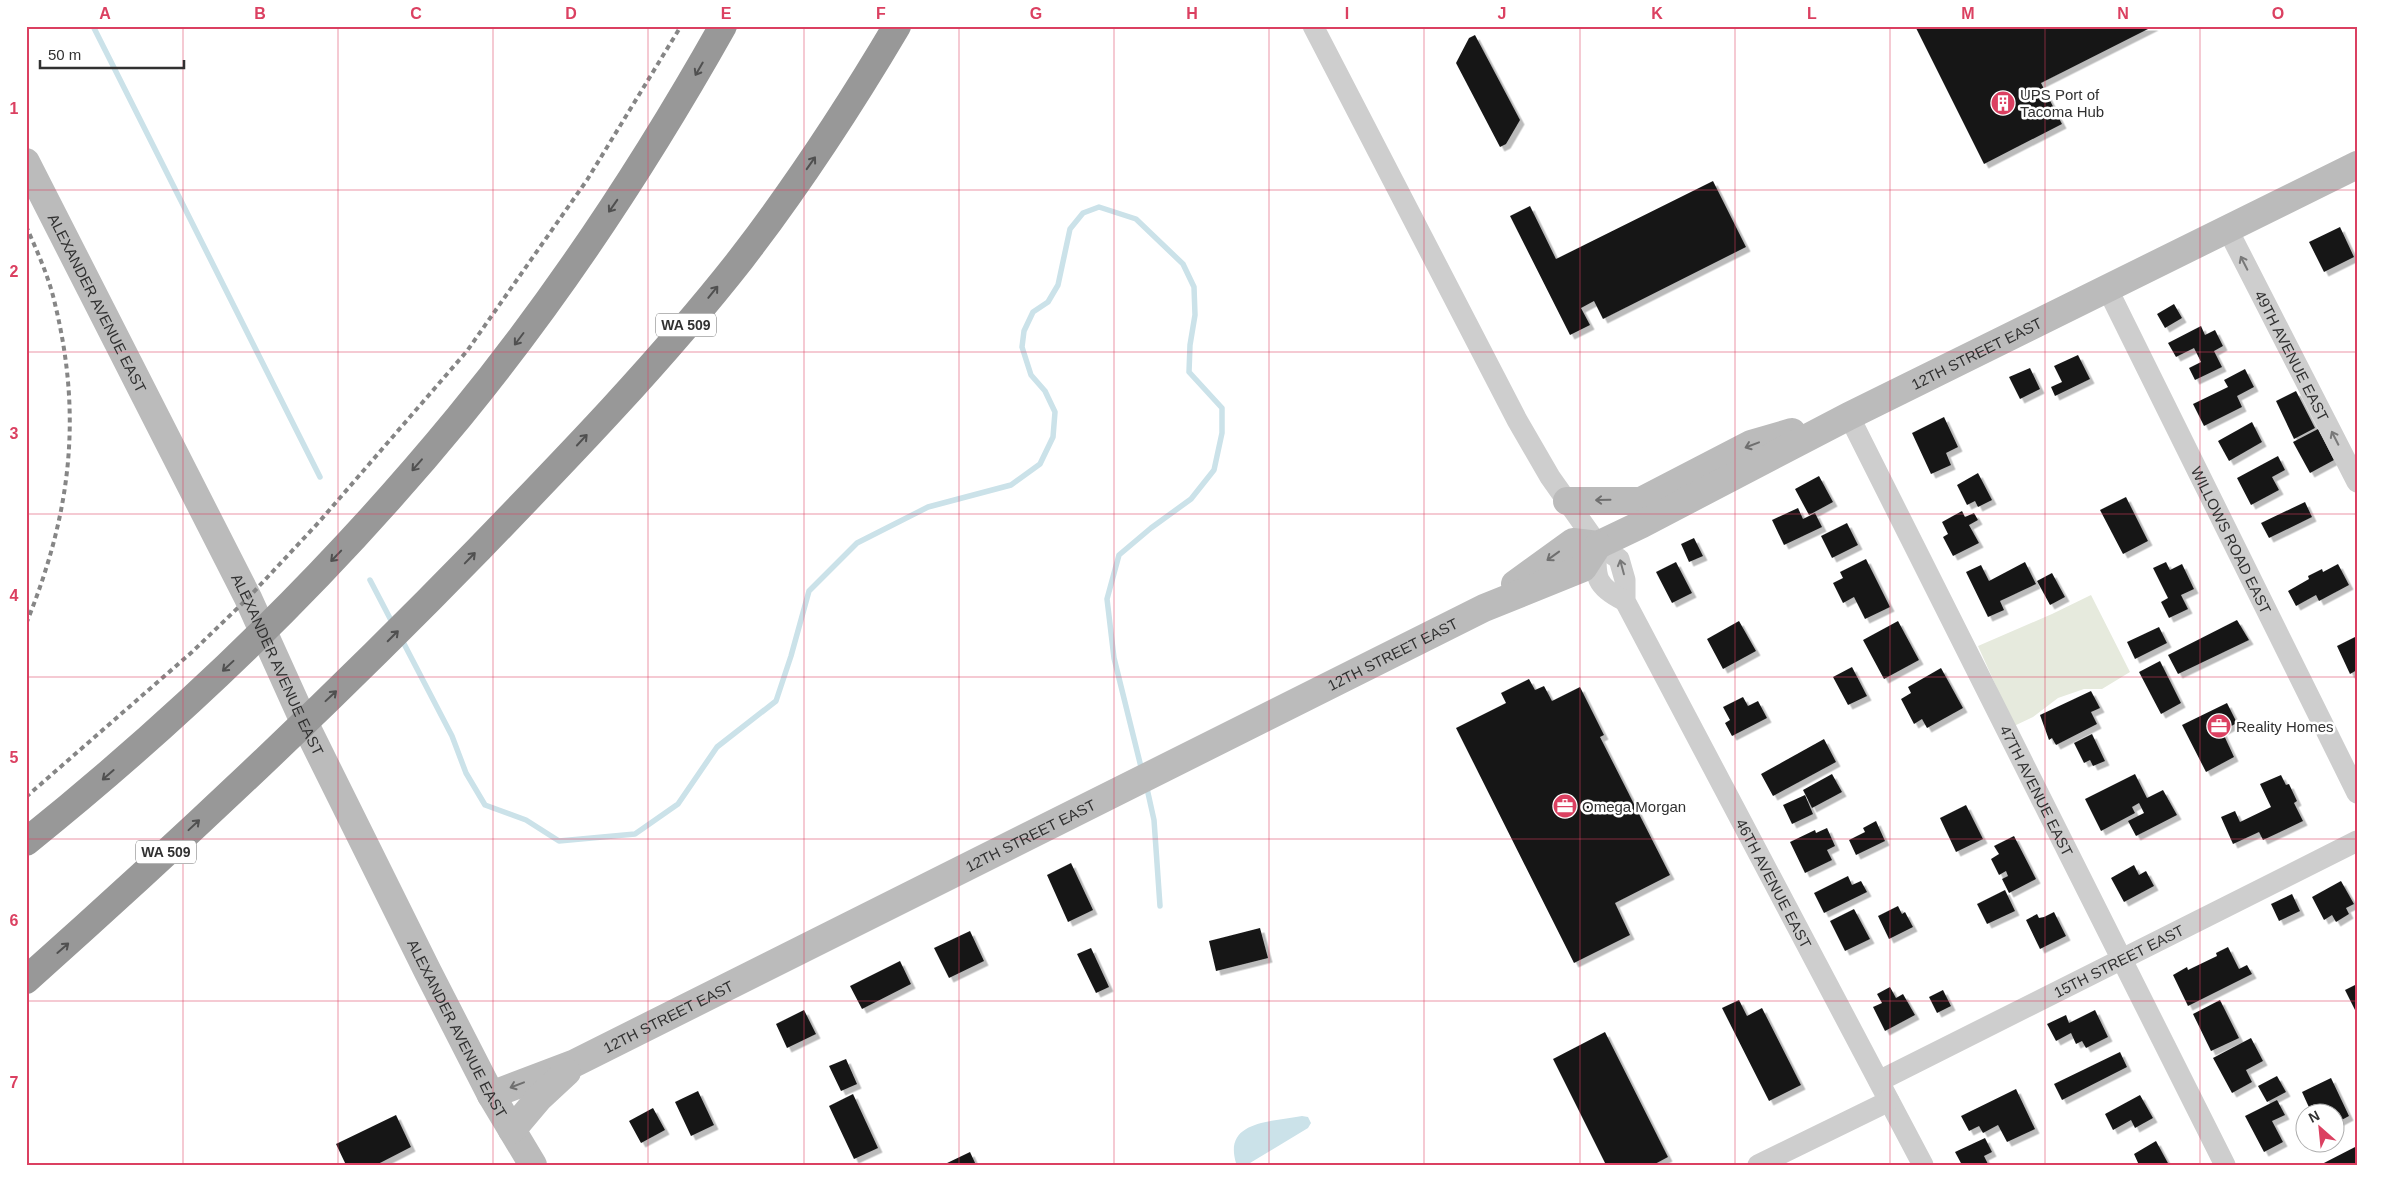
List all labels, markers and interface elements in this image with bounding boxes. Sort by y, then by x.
text: A [99,5,111,22]
text: B [254,5,266,22]
text: C [410,5,422,22]
text: D [565,5,577,22]
text: E [721,5,732,22]
text: F [876,5,886,22]
text: G [1030,5,1042,22]
text: H [1186,5,1198,22]
text: I [1345,5,1349,22]
text: J [1498,5,1506,22]
text: K [1651,5,1663,22]
text: L [1807,5,1817,22]
text: M [1961,5,1975,22]
text: N [2117,5,2129,22]
text: O [2272,5,2284,22]
scale bar [40,38,184,70]
text: 50 m [48,46,81,63]
one-way arrow [694,61,704,75]
place label: UPS Port of Tacoma Hub [2020,86,2104,120]
building icon: UPS Port of Tacoma Hub [1990,90,2016,116]
text: 1 [10,100,19,117]
one-way arrow [806,156,816,170]
one-way arrow [608,199,618,213]
street label: ALEXANDER AVENUE EAST [45,211,150,395]
one-way arrow [2239,255,2249,270]
text: 2 [10,263,19,280]
one-way arrow [708,286,719,299]
street label: 49TH AVENUE EAST [2252,288,2333,424]
road number: WA 509 [656,314,716,336]
street label: 12TH STREET EAST [1908,314,2044,392]
one-way arrow [514,332,525,345]
text: 3 [10,425,19,442]
one-way arrow [2330,431,2340,446]
one-way arrow [576,434,588,446]
one-way arrow [1745,441,1760,450]
one-way arrow [412,459,423,472]
street label: WILLOWS ROAD EAST [2188,464,2275,616]
one-way arrow [1595,495,1611,504]
one-way arrow [330,549,342,562]
one-way arrow [464,551,476,564]
one-way arrow [1546,551,1560,561]
one-way arrow [1616,560,1626,576]
street label: ALEXANDER AVENUE EAST [228,571,328,758]
text: 4 [10,587,19,604]
street label: 12TH STREET EAST [1325,614,1460,693]
one-way arrow [387,629,399,642]
one-way arrow [221,660,234,672]
one-way arrow [325,690,337,702]
office icon: Reality Homes [2206,713,2232,739]
place label: Reality Homes [2236,718,2334,735]
street label: 47TH AVENUE EAST [1997,722,2077,859]
text: 5 [10,749,19,766]
one-way arrow [101,770,114,781]
office icon: Omega Morgan [1552,793,1578,819]
street label: 12TH STREET EAST [962,795,1098,875]
place label: Omega Morgan [1582,798,1686,815]
street label: 46TH AVENUE EAST [1733,816,1815,951]
one-way arrow [188,819,201,831]
road number: WA 509 [136,840,196,864]
text: 6 [10,912,19,929]
street label: 15TH STREET EAST [2051,921,2186,1000]
street label: ALEXANDER AVENUE EAST [405,936,511,1120]
one-way arrow [56,942,69,953]
street label: 12TH STREET EAST [600,977,736,1056]
text: 7 [10,1074,19,1091]
one-way arrow [510,1081,525,1091]
north arrow [2296,1104,2346,1154]
text: N [2306,1107,2322,1126]

